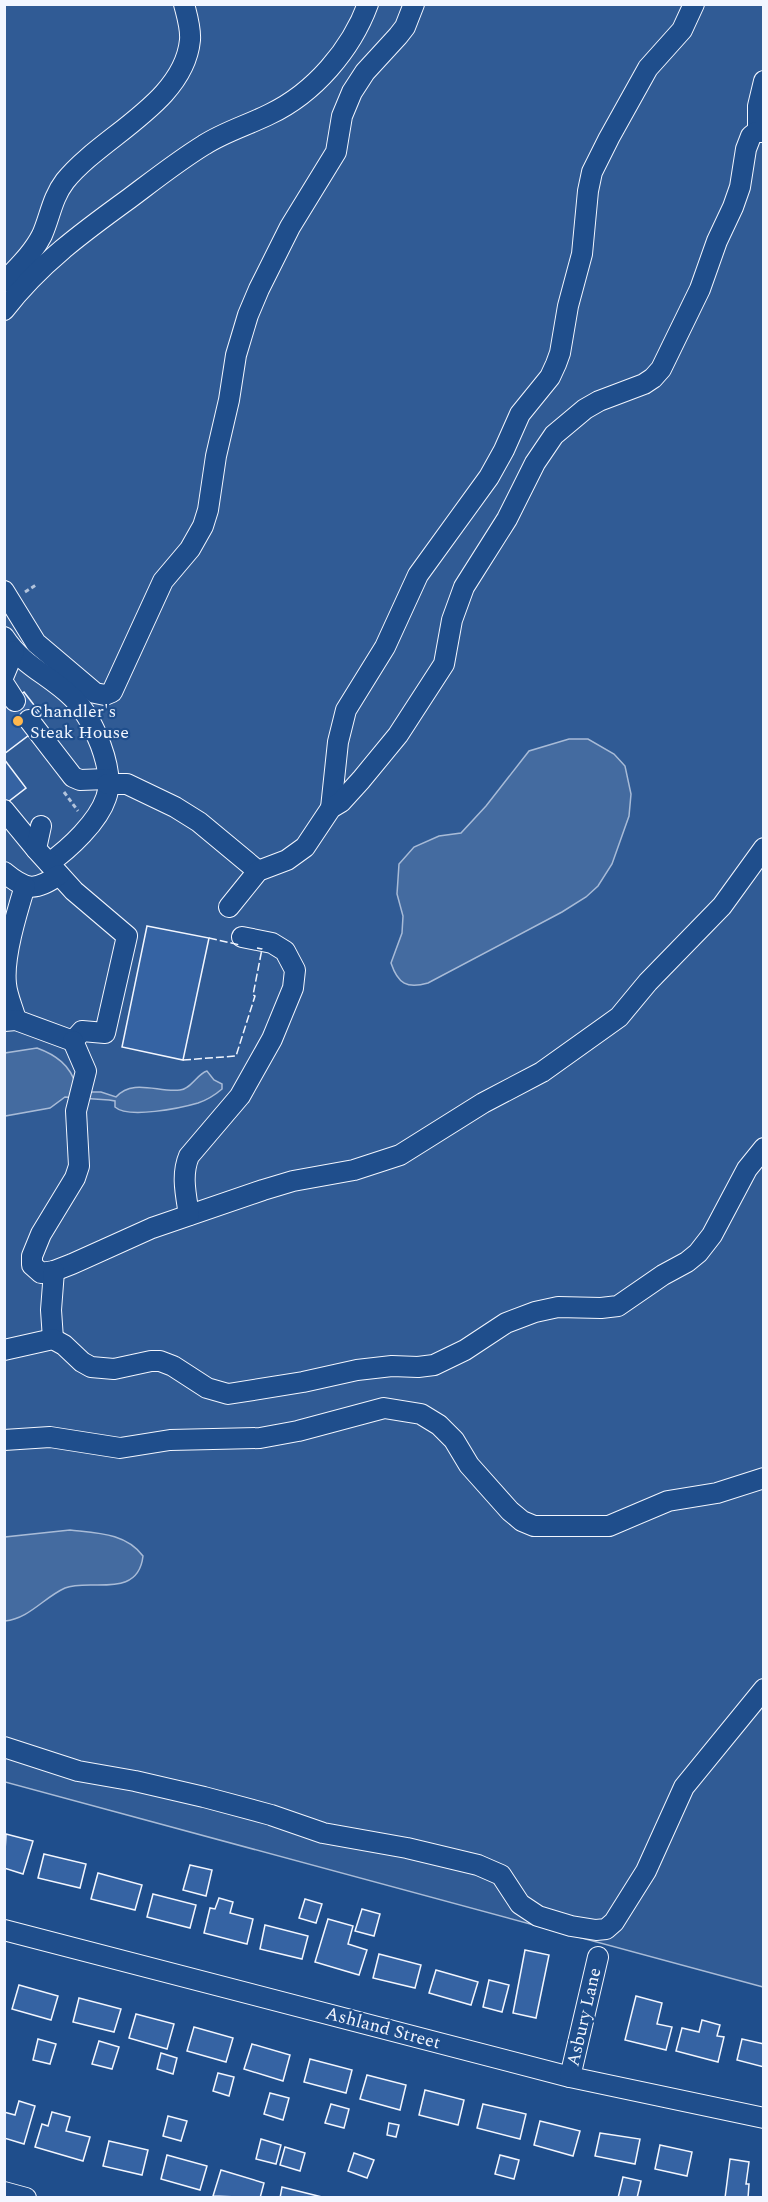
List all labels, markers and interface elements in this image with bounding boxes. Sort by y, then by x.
place label: Chandler's Steak House [30,698,129,746]
marker: Chandler's Steak House [11,714,25,728]
street label: Asbury Lane [560,1965,608,2069]
street label: Ashland Street [323,2000,443,2056]

